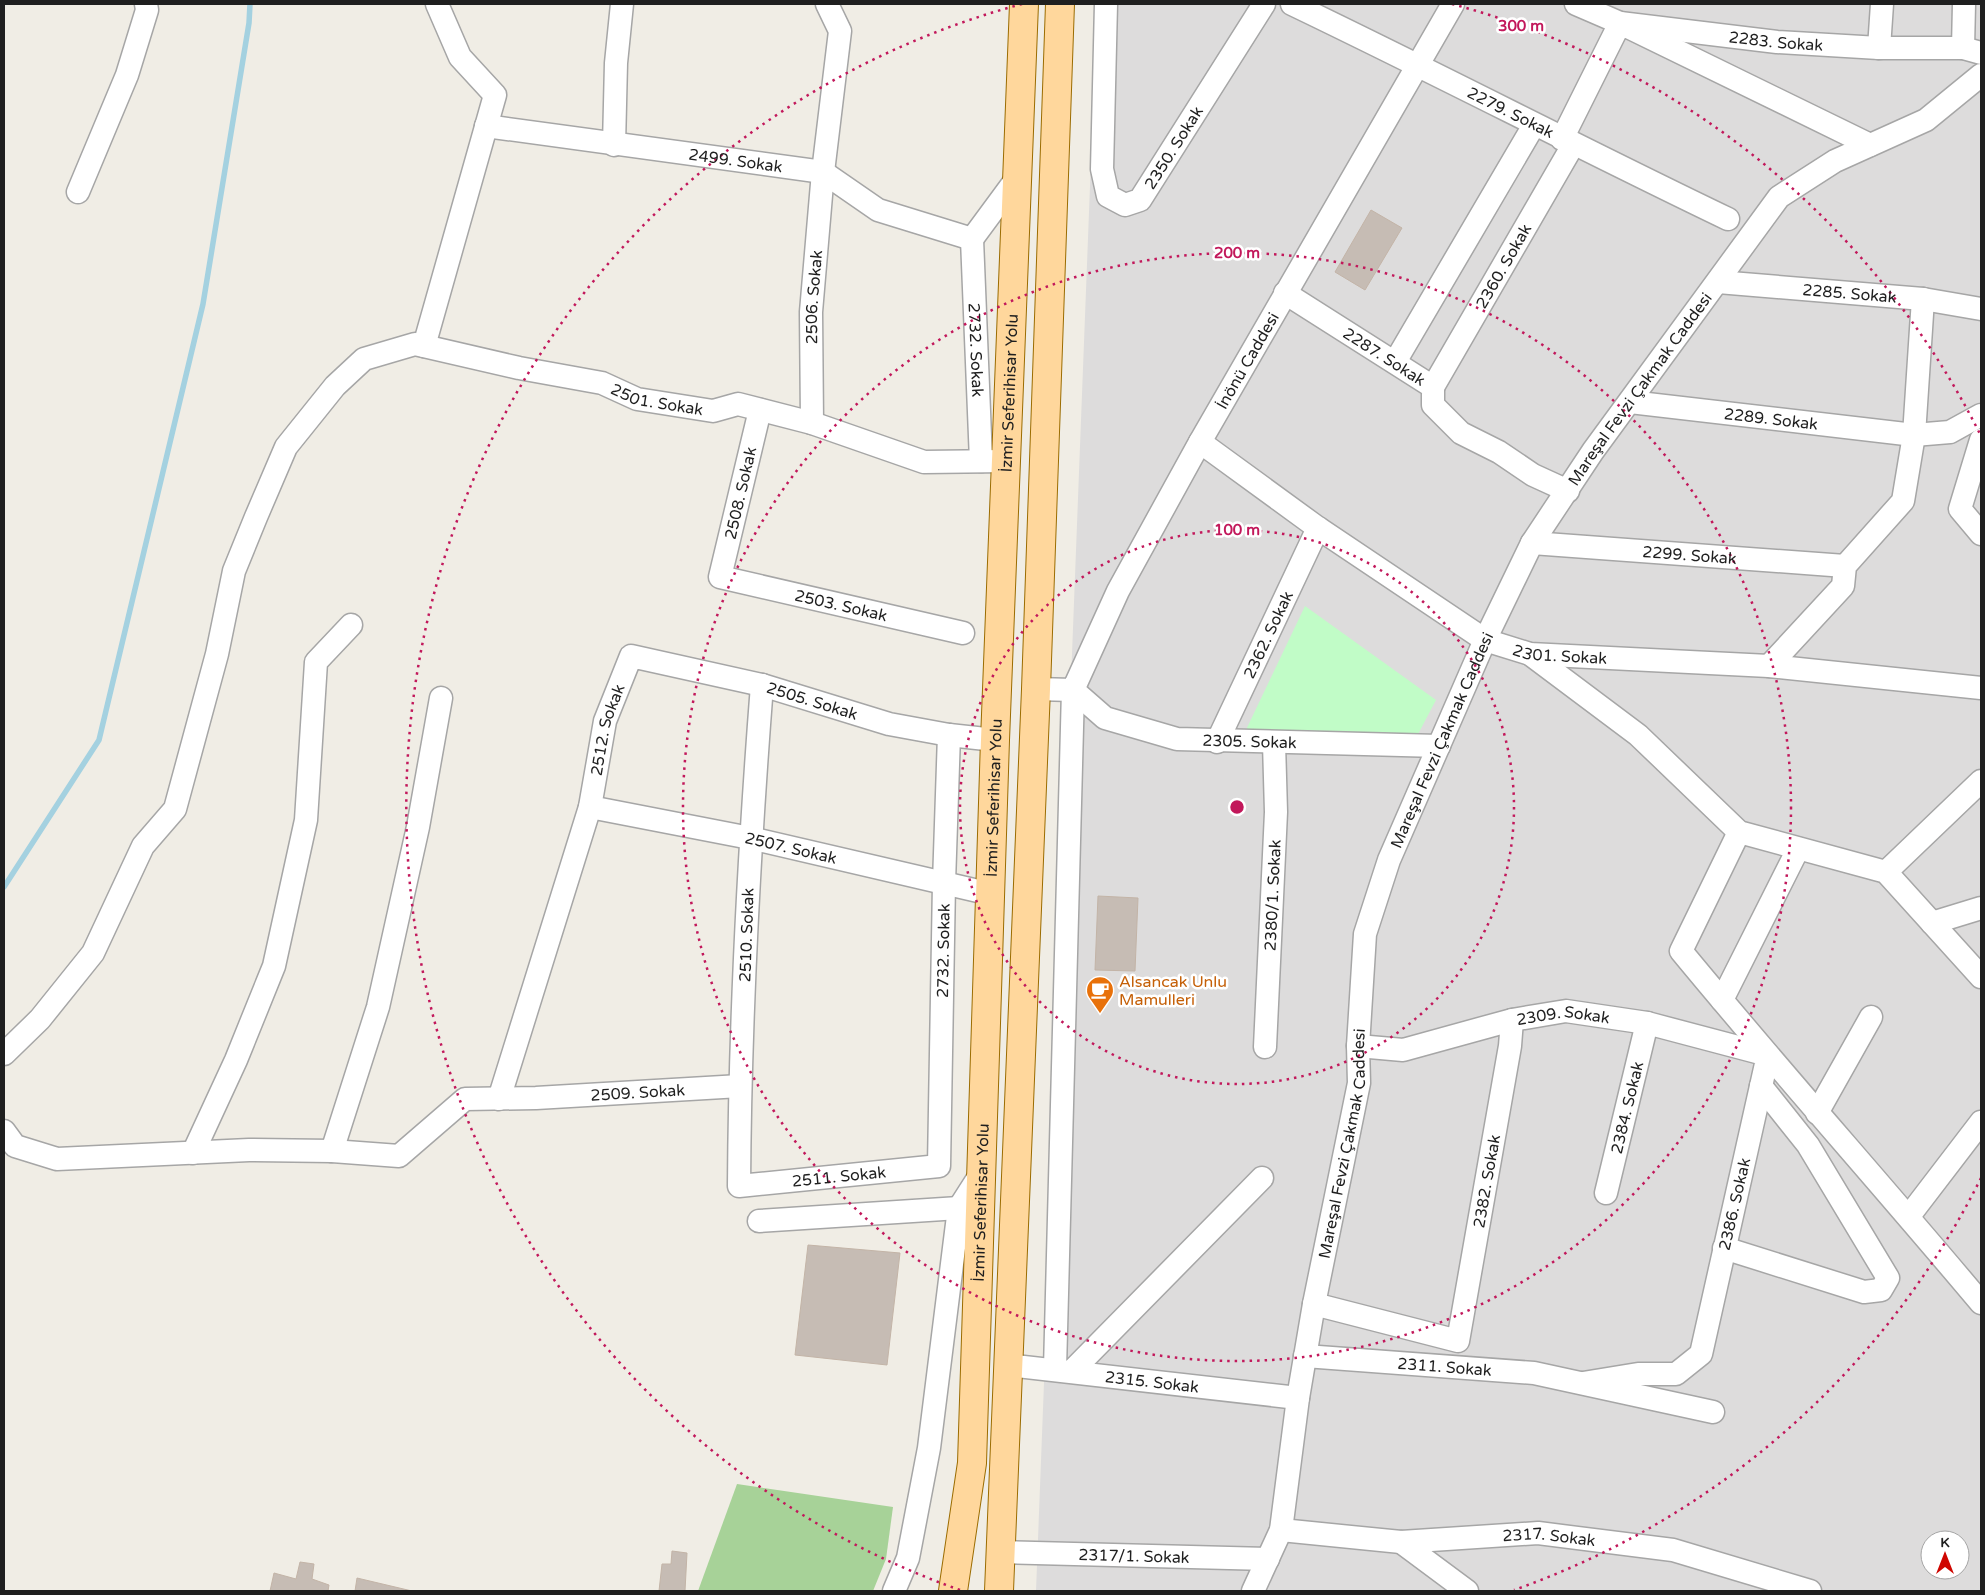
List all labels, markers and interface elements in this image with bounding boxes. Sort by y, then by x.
text: 300 m [1498,17,1544,35]
street label: 2283. Sokak [1728,27,1824,56]
street label: 2279. Sokak [1464,83,1557,143]
street label: 2350. Sokak [1140,102,1208,193]
street label: 2499. Sokak [687,145,784,177]
street label: 2360. Sokak [1472,220,1536,312]
text: 200 m [1214,244,1260,262]
street label: 2506. Sokak [802,249,827,344]
street label: 2285. Sokak [1802,280,1898,308]
street label: Mareşal Fevzi Çakmak Caddesi [1564,289,1717,490]
street label: 2732. Sokak [964,302,987,398]
street label: İnönü Caddesi [1212,309,1284,413]
street label: İzmir Seferihisar Yolu [997,313,1023,473]
street label: 2287. Sokak [1339,324,1429,391]
street label: 2501. Sokak [607,379,705,420]
street label: 2289. Sokak [1723,404,1819,435]
street label: 2508. Sokak [721,445,761,541]
text: 100 m [1214,521,1260,539]
street label: 2299. Sokak [1642,542,1738,569]
street label: 2503. Sokak [793,586,889,626]
street label: 2362. Sokak [1239,588,1298,682]
street label: Mareşal Fevzi Çakmak Caddesi [1386,629,1498,851]
street label: 2301. Sokak [1510,640,1608,669]
street label: 2505. Sokak [764,678,860,725]
street label: 2512. Sokak [587,681,630,777]
street label: İzmir Seferihisar Yolu [982,718,1007,877]
street label: 2305. Sokak [1202,731,1297,753]
centre of rings [1228,798,1246,816]
street label: 2507. Sokak [743,828,839,869]
street label: 2380/1. Sokak [1261,839,1286,951]
street label: 2510. Sokak [735,887,759,983]
street label: 2732. Sokak [933,903,955,998]
place label: Alsancak Unlu Mamulleri [1119,972,1227,1010]
cafe icon: Alsancak Unlu Mamulleri [1085,975,1115,1014]
street label: 2309. Sokak [1515,1002,1611,1030]
street label: Mareşal Fevzi Çakmak Caddesi [1314,1028,1371,1260]
street label: 2384. Sokak [1607,1059,1648,1156]
street label: 2509. Sokak [590,1080,686,1106]
street label: İzmir Seferihisar Yolu [969,1123,994,1282]
street label: 2382. Sokak [1469,1133,1505,1230]
street label: 2386. Sokak [1715,1156,1755,1252]
street label: 2511. Sokak [791,1162,887,1192]
street label: 2311. Sokak [1397,1354,1493,1381]
street label: 2315. Sokak [1104,1367,1200,1398]
street label: 2317. Sokak [1502,1524,1597,1551]
north arrow [1920,1530,1970,1580]
text: K [1940,1534,1950,1551]
street label: 2317/1. Sokak [1078,1545,1190,1568]

